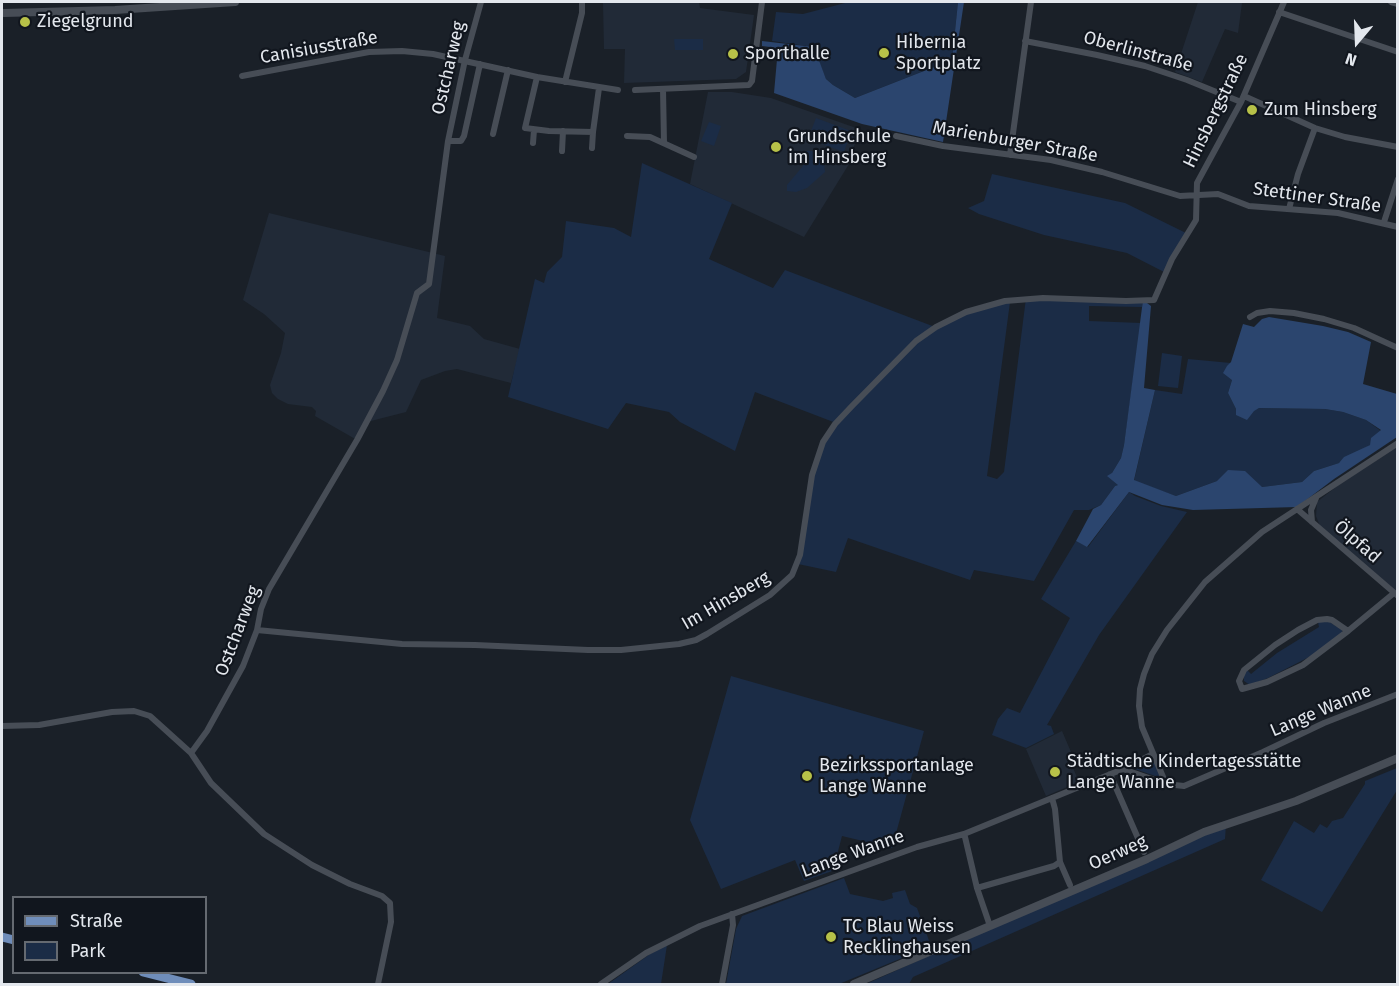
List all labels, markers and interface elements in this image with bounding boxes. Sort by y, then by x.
place label: Ziegelgrund [37,11,134,33]
north arrow [1327,12,1387,72]
marker: Ziegelgrund [18,15,32,29]
street label: Ostcharweg [428,19,470,117]
street label: Canisiusstraße [259,27,379,69]
street label: Oberlinstraße [1081,27,1195,77]
place label: Hibernia Sportplatz [896,32,980,74]
place label: Sporthalle [745,43,830,65]
marker: Hibernia Sportplatz [877,46,891,60]
marker: Sporthalle [726,47,740,61]
text: N [1343,49,1359,70]
street label: Hinsbergstraße [1179,50,1253,172]
place label: Zum Hinsberg [1264,99,1377,121]
marker: Zum Hinsberg [1245,103,1259,117]
street label: Marienburger Straße [931,117,1099,167]
place label: Grundschule im Hinsberg [788,126,891,168]
marker: Grundschule im Hinsberg [769,140,783,154]
street label: Stettiner Straße [1252,178,1382,218]
street label: Ölpfad [1329,516,1385,568]
street label: Im Hinsberg [678,567,774,635]
street label: Ostcharweg [211,583,265,679]
street label: Lange Wanne [1267,680,1375,742]
place label: Städtische Kindertagesstätte Lange Wanne [1067,751,1301,794]
place label: Bezirkssportanlage Lange Wanne [819,755,974,798]
marker: Städtische Kindertagesstätte Lange Wanne [1048,765,1062,779]
marker: Bezirkssportanlage Lange Wanne [800,769,814,783]
street label: Lange Wanne [799,825,907,883]
street label: Oerweg [1086,831,1150,875]
legend [12,896,207,974]
text: Straße [70,910,123,932]
place label: TC Blau Weiss Recklinghausen [843,916,971,958]
marker: TC Blau Weiss Recklinghausen [824,930,838,944]
text: Park [70,940,105,962]

